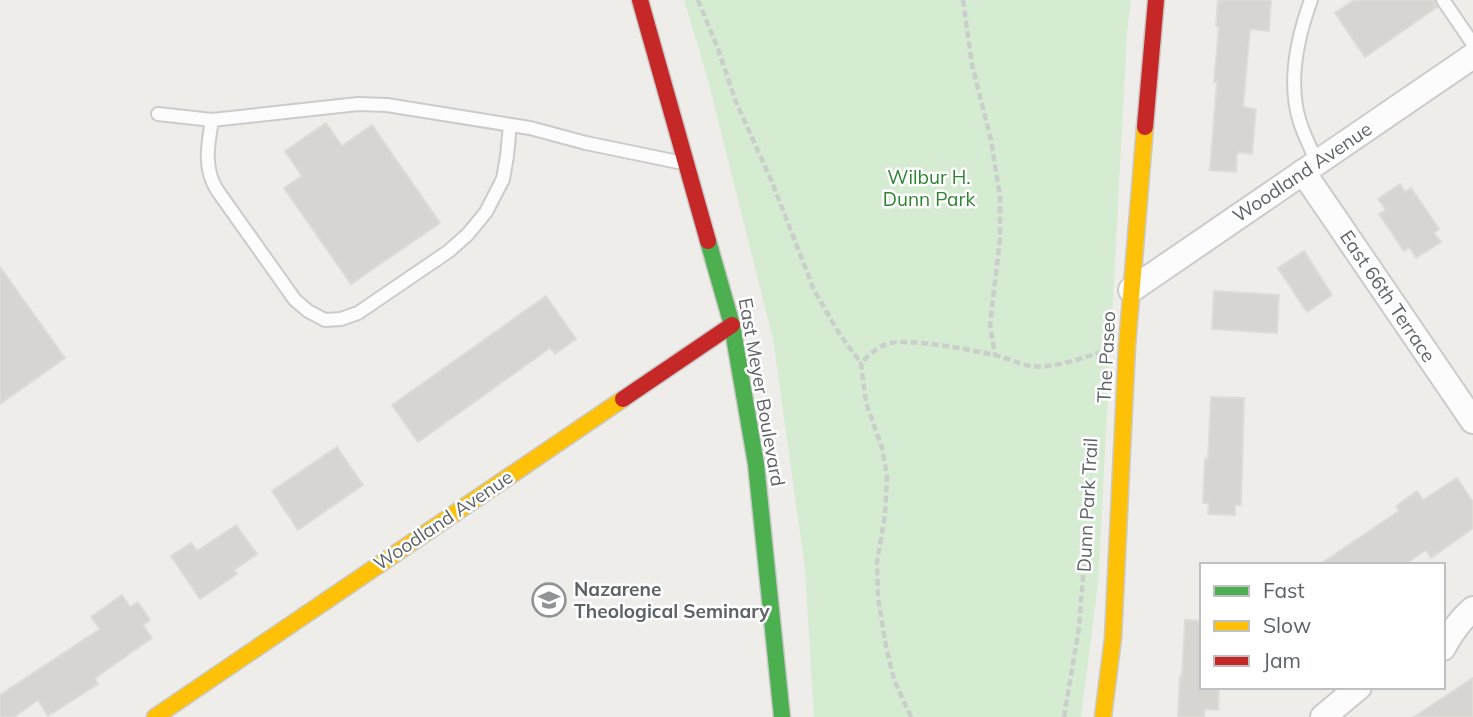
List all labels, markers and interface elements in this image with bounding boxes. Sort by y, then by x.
street label: Woodland Avenue [1228,117,1376,227]
park label: Wilbur H. Dunn Park [883,165,975,211]
street label: East 66th Terrace [1335,225,1441,367]
street label: East Meyer Boulevard [734,296,790,488]
street label: The Paseo [1092,311,1120,403]
street label: Dunn Park Trail [1071,437,1103,573]
street label: Woodland Avenue [369,465,517,575]
legend [1200,563,1445,689]
place label: Nazarene Theological Seminary [574,577,770,623]
text: Fast [1263,577,1305,603]
school or university icon: Nazarene Theological Seminary [530,581,568,619]
text: Slow [1263,612,1311,638]
text: Jam [1263,647,1301,673]

